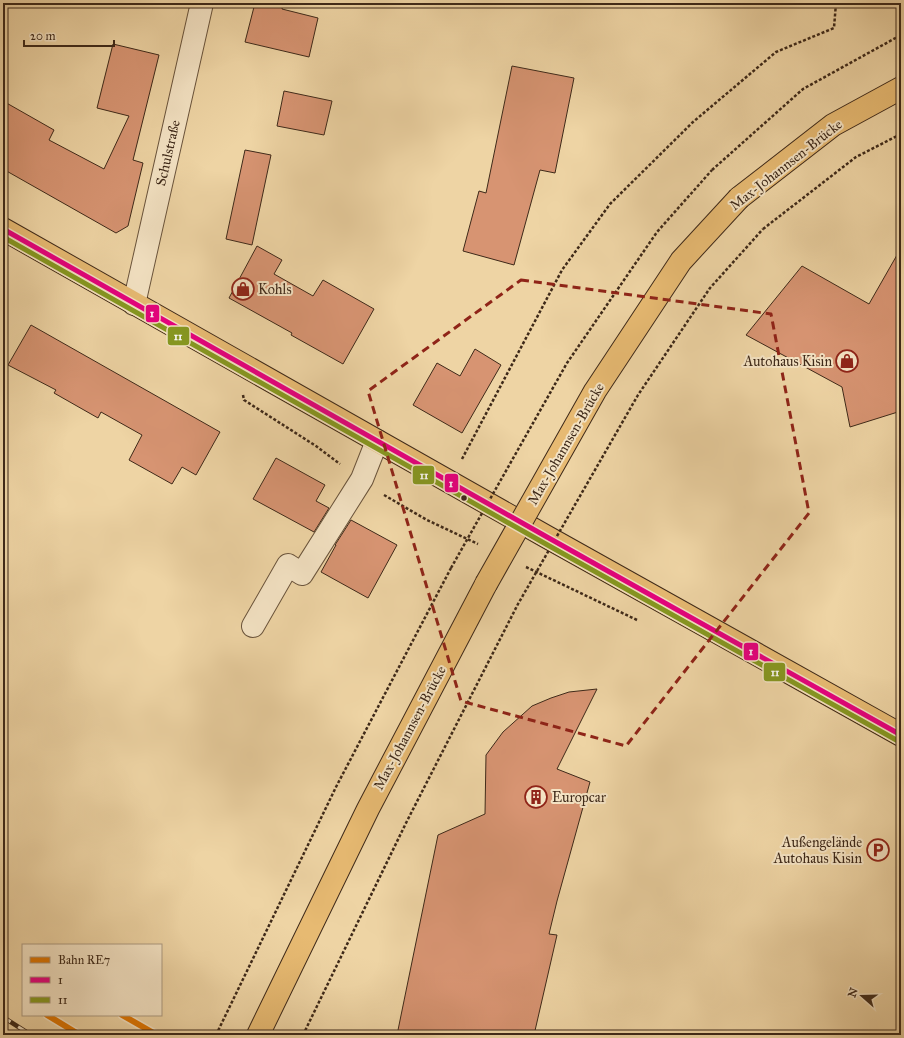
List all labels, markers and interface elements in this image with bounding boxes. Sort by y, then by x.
scale bar [24,22,114,48]
text: 20 m [30,29,56,43]
street label: Max-Johannsen-Brücke [726,116,846,215]
street label: Schulstraße [152,118,184,188]
shop icon: Kohls [230,276,256,302]
place label: Kohls [258,281,292,298]
line badge: 1 [145,304,160,323]
text: 1 [150,307,155,320]
line badge: 11 [167,326,190,346]
text: 11 [174,330,183,343]
shop icon: Autohaus Kisin [834,348,860,374]
place label: Autohaus Kisin [743,353,832,370]
street label: Max-Johannsen-Brücke [524,380,609,509]
line badge: 11 [412,465,435,485]
text: 11 [420,469,429,482]
line badge: 1 [444,473,459,493]
text: 1 [449,477,454,490]
unlabelled marker [459,493,469,503]
line badge: 1 [743,642,759,661]
text: 1 [749,645,754,658]
line badge: 11 [763,662,786,682]
street label: Max-Johannsen-Brücke [370,663,451,793]
text: 11 [771,666,780,679]
building icon: Europcar [523,784,549,810]
place label: Europcar [552,789,607,806]
place label: Außengelände Autohaus Kisin [773,834,862,867]
parking icon: Außengelände Autohaus Kisin [865,837,891,863]
legend [22,944,162,1016]
text: Bahn RE7 [58,953,110,967]
text: 1 [58,973,63,987]
north arrow [842,976,882,1016]
text: N [845,986,861,999]
text: 11 [58,993,68,1007]

